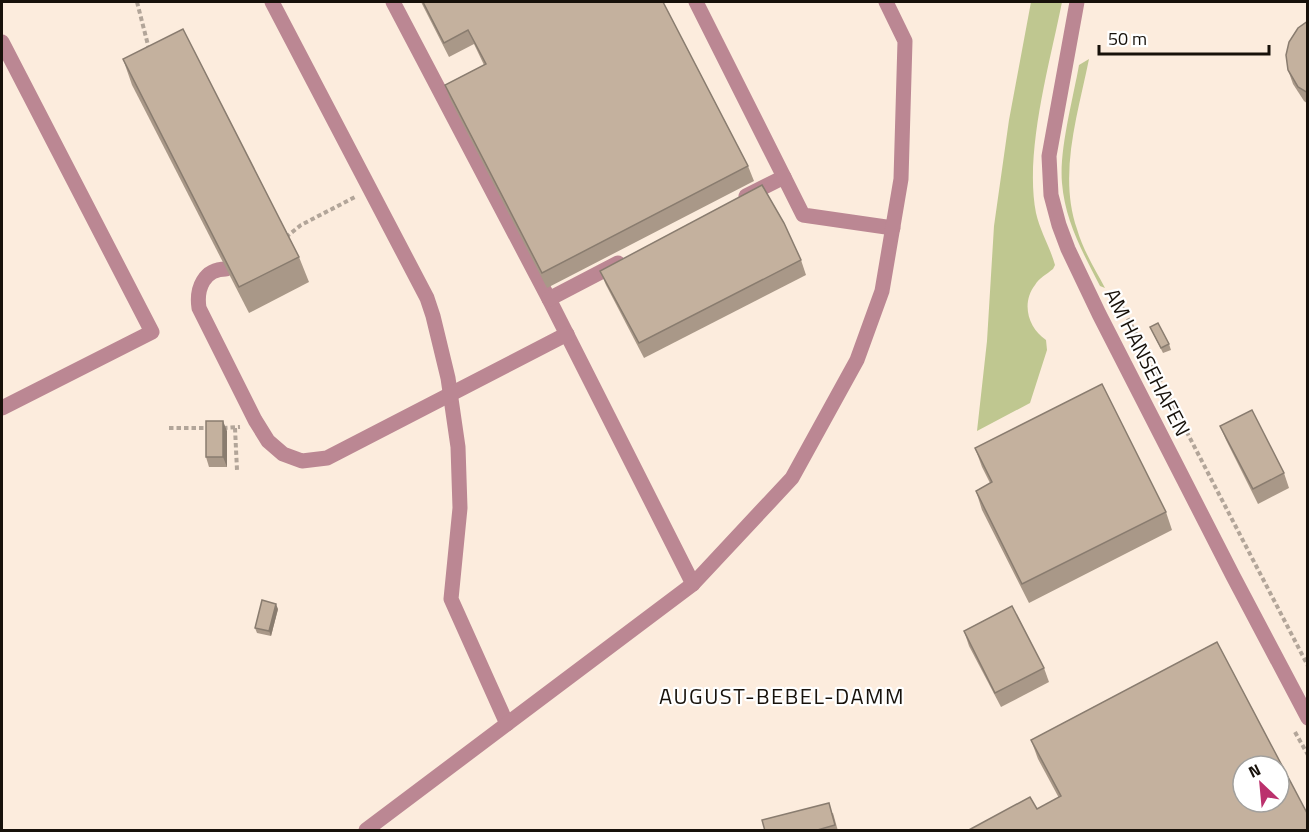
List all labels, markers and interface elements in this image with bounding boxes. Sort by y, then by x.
scale bar [1099,18,1268,56]
text: 50 m [1108,25,1147,52]
street label: AM HANSEHAFEN [1097,282,1199,442]
district label: AUGUST-BEBEL-DAMM [659,679,905,713]
north arrow [1231,754,1291,814]
text: N [1244,757,1265,784]

